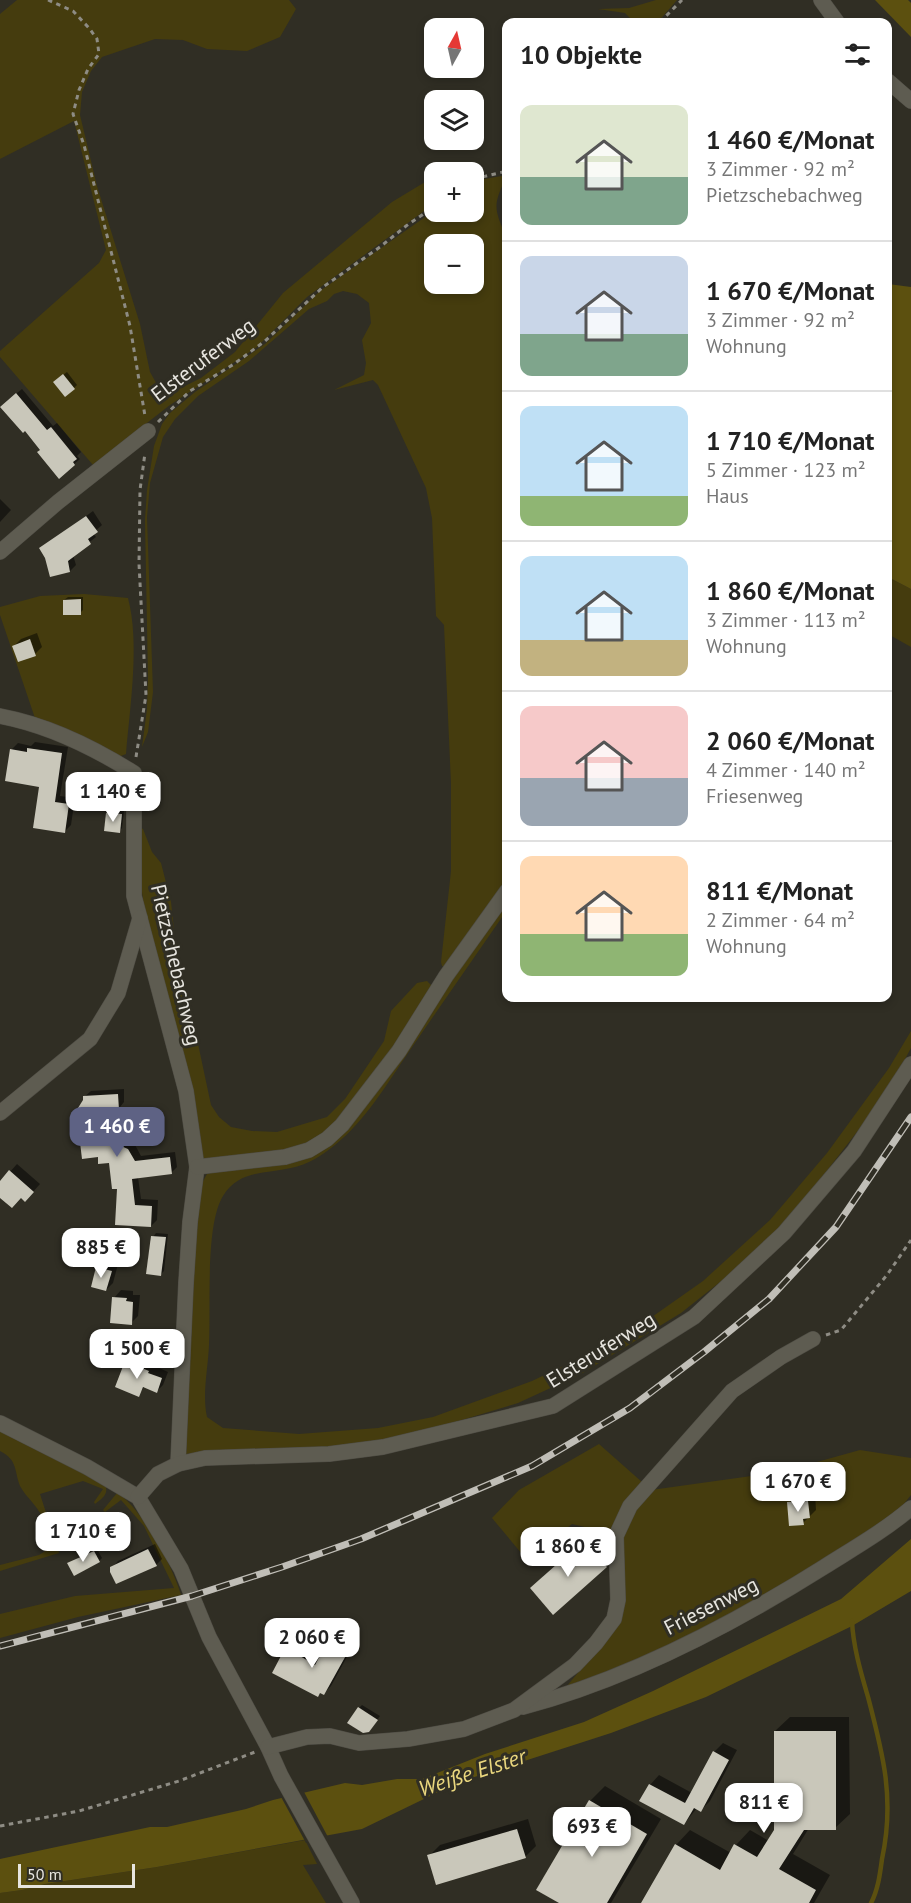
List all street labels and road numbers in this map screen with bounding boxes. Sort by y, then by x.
street label: Elsteruferweg [145,312,260,408]
street label: Pietzschebachweg [145,882,208,1048]
street label: Elsteruferweg [541,1305,660,1394]
street label: Friesenweg [659,1570,762,1641]

